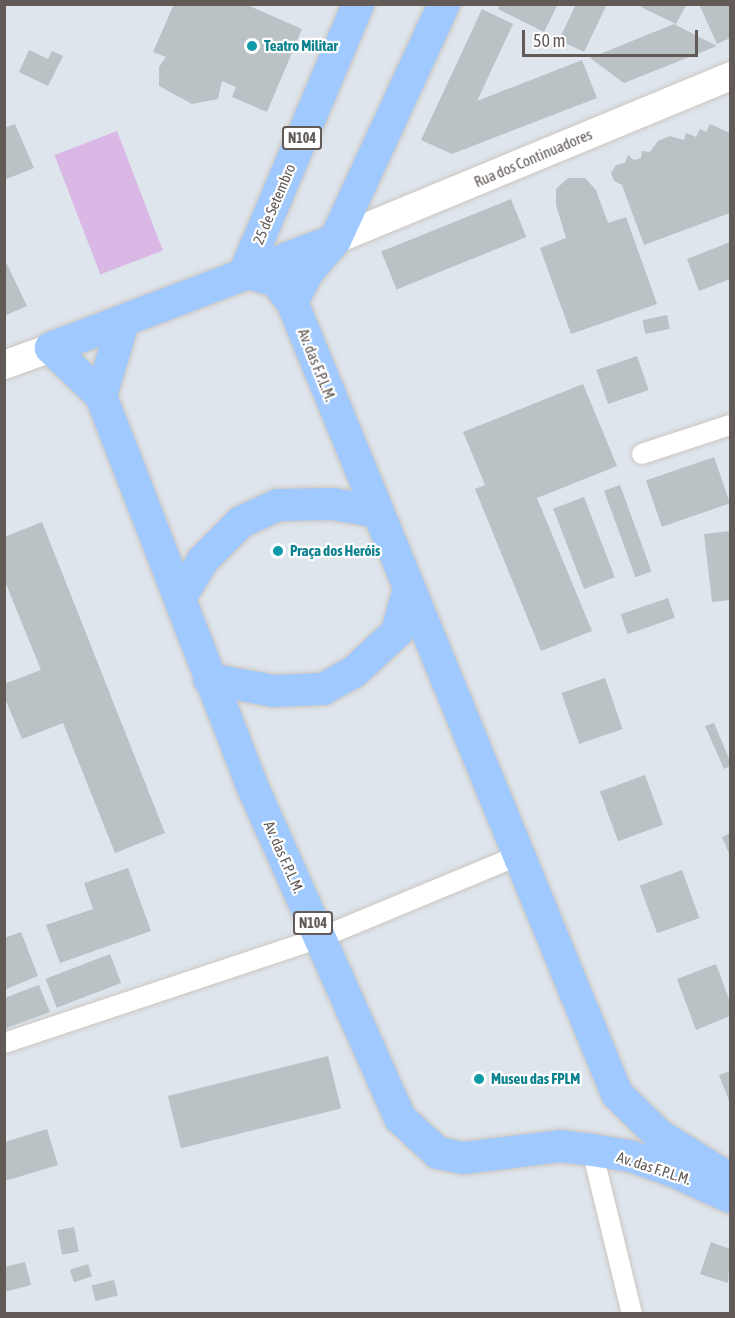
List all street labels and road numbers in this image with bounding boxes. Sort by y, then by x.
street label: Rua dos Continuadores [471,125,595,191]
road number: N104 [281,127,323,149]
street label: 25 de Setembro [249,161,299,247]
street label: Av. das F.P.L.M. [294,326,340,404]
street label: Av. das F.P.L.M. [260,818,308,896]
road number: N104 [292,912,334,934]
street label: Av. das F.P.L.M. [615,1148,693,1188]

